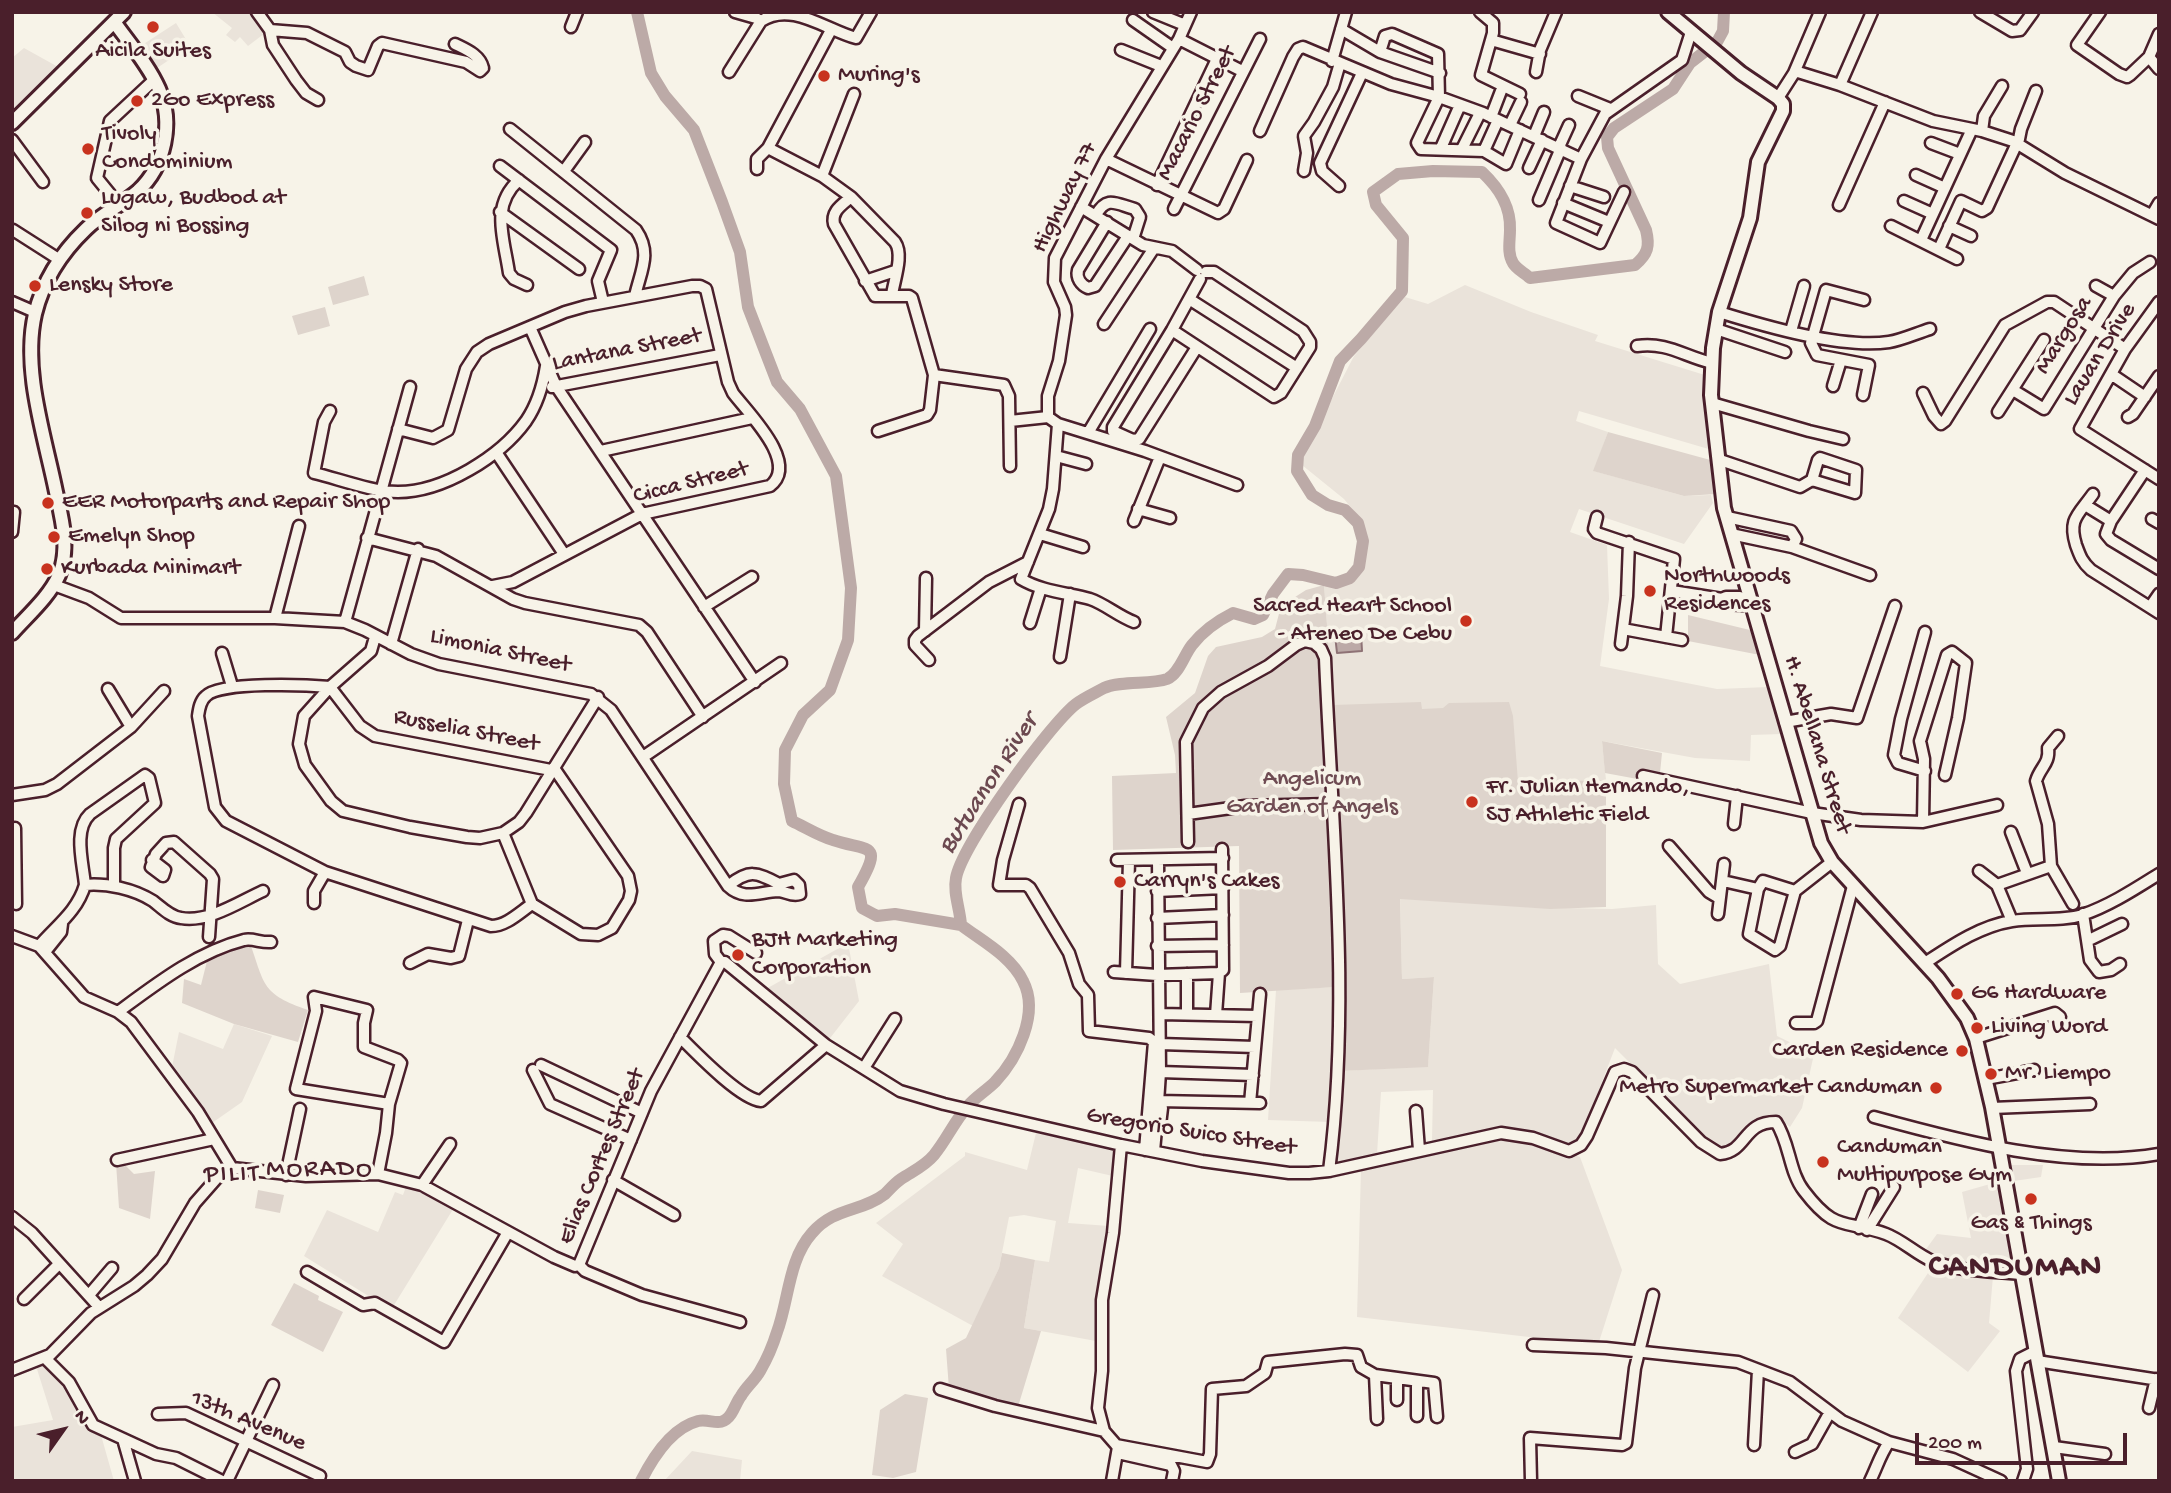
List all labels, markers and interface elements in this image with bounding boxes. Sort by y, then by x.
marker: Aicila Suites [145,19,161,35]
place label: Aicila Suites [95,38,211,66]
street label: Macario Street [1152,42,1244,186]
place label: Muring's [838,62,920,90]
marker: Muring's [816,68,832,84]
place label: 2Go Express [151,87,274,115]
marker: 2Go Express [129,93,145,109]
place label: Tivoly Condominium [102,121,233,177]
street label: Highway 77 [1027,138,1105,258]
marker: Tivoly Condominium [80,141,96,157]
place label: Lugaw, Budbod at Silog ni Bossing [101,185,285,241]
marker: Lugaw, Budbod at Silog ni Bossing [79,205,95,221]
place label: Lensky Store [49,272,173,300]
marker: Lensky Store [27,278,43,294]
street label: Margosa [2030,292,2100,380]
street label: Lauan Drive [2058,298,2144,412]
street label: Lantana Street [550,322,704,380]
street label: Cicca Street [630,456,752,512]
place label: EER Motorparts and Repair Shop [62,489,390,517]
marker: EER Motorparts and Repair Shop [40,495,56,511]
place label: Emelyn Shop [68,523,195,551]
marker: Emelyn Shop [46,529,62,545]
place label: Kurbada Minimart [61,555,240,583]
marker: Kurbada Minimart [39,561,55,577]
place label: Northwoods Residences [1664,563,1790,619]
marker: Northwoods Residences [1642,583,1658,599]
place label: Sacred Heart School - Ateneo De Cebu [1253,593,1452,649]
marker: Sacred Heart School - Ateneo De Cebu [1458,613,1474,629]
street label: Limonia Street [427,623,573,681]
street label: H. Abellana Street [1775,653,1857,837]
street label: Russelia Street [391,704,541,760]
water label: Butuanon River [933,709,1047,861]
park label: Angelicum Garden of Angels [1226,766,1398,822]
place label: Fr. Julian Hernando, SJ Athletic Field [1486,774,1690,830]
marker: Fr. Julian Hernando, SJ Athletic Field [1464,794,1480,810]
place label: Carryn's Cakes [1134,868,1279,896]
marker: Carryn's Cakes [1112,874,1128,890]
place label: BJH Marketing Corporation [752,927,898,983]
marker: BJH Marketing Corporation [730,947,746,963]
place label: G6 Hardware [1971,980,2106,1008]
marker: G6 Hardware [1949,986,1965,1002]
place label: Living Word [1991,1014,2107,1042]
marker: Living Word [1969,1020,1985,1036]
place label: Carden Residence [1772,1037,1948,1065]
marker: Carden Residence [1954,1043,1970,1059]
place label: Mr. Liempo [2005,1060,2111,1088]
street label: Elias Cortes Street [553,1065,653,1249]
marker: Mr. Liempo [1983,1066,1999,1082]
place label: Metro Supermarket Canduman [1619,1074,1922,1102]
marker: Metro Supermarket Canduman [1928,1080,1944,1096]
street label: Gregorio Suico Street [1084,1102,1298,1164]
place label: Canduman Multipurpose Gym [1837,1134,2012,1190]
marker: Canduman Multipurpose Gym [1815,1154,1831,1170]
district label: MORADO [267,1155,373,1187]
district label: PILIT [204,1160,260,1192]
marker: Gas & Things [2023,1191,2039,1207]
place label: Gas & Things [1971,1210,2091,1238]
district label: CANDUMAN [1930,1250,2102,1288]
street label: 13th Avenue [186,1385,310,1459]
north arrow [28,1395,98,1465]
text: N [68,1406,94,1430]
scale bar [1919,1420,2131,1464]
text: 200 m [1928,1432,1982,1457]

